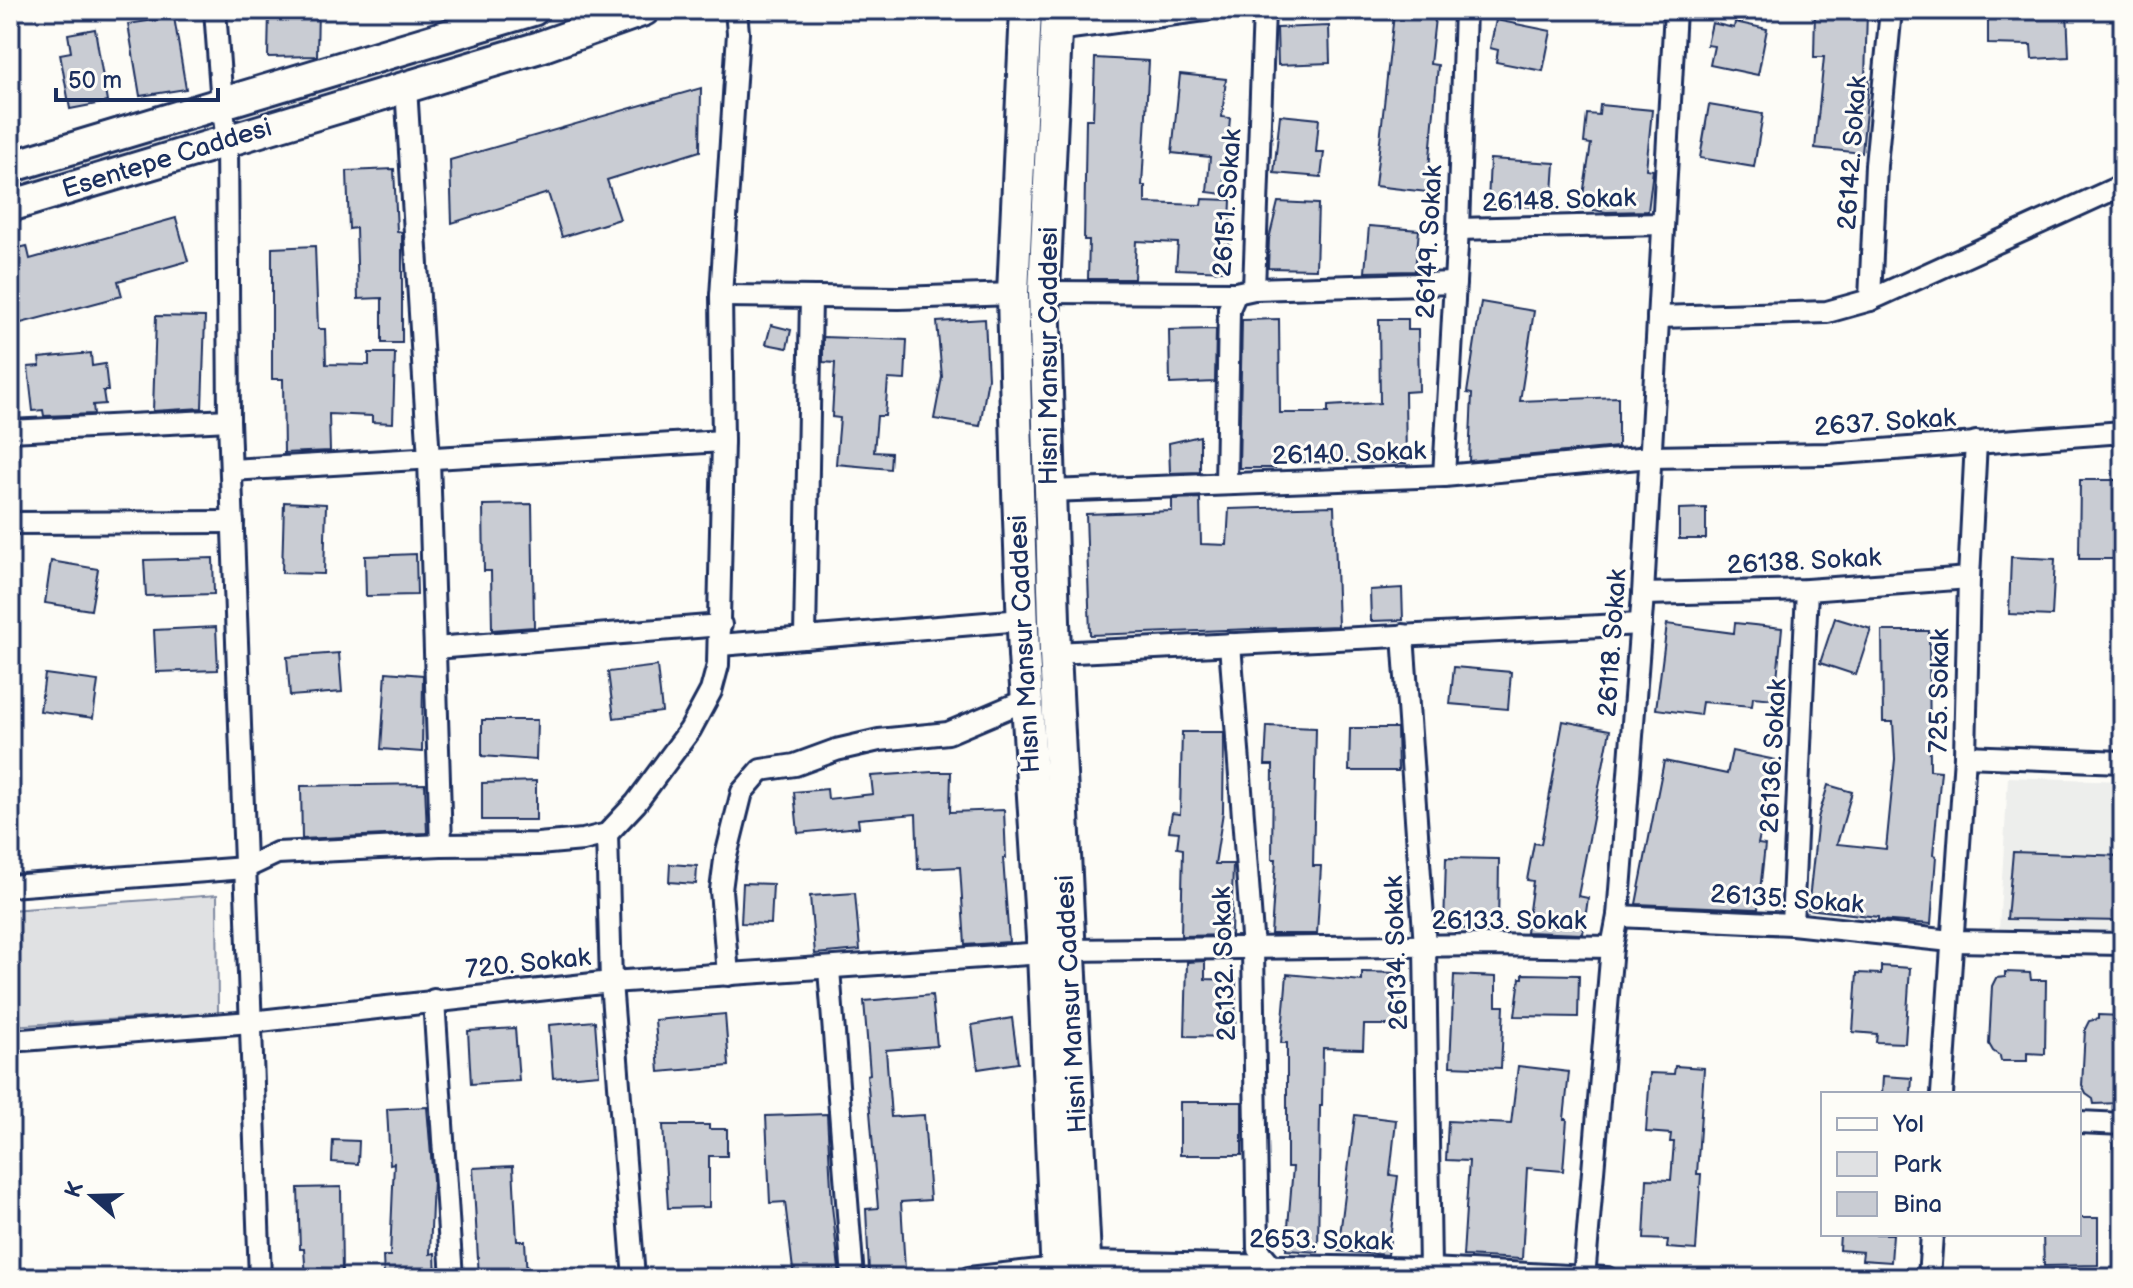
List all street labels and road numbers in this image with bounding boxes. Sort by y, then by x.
street label: 26142. Sokak [1832,75,1874,231]
street label: Esentepe Caddesi [58,112,276,206]
street label: 26151. Sokak [1207,128,1249,278]
street label: 26149. Sokak [1410,164,1450,320]
street label: 26148. Sokak [1481,183,1637,219]
street label: Hisni Mansur Caddesi [1034,227,1065,485]
street label: 2637. Sokak [1813,403,1957,443]
street label: 26140. Sokak [1271,436,1427,472]
street label: Hısnı Mansur Caddesi [1003,514,1047,774]
street label: 26138. Sokak [1726,542,1882,582]
street label: 26118. Sokak [1592,568,1634,718]
street label: 725. Sokak [1923,628,1957,754]
street label: 26136. Sokak [1754,678,1794,834]
street label: Hisni Mansur Caddesi [1050,874,1094,1134]
street label: 26134. Sokak [1379,875,1415,1031]
street label: 26135. Sokak [1709,879,1865,921]
street label: 26132. Sokak [1207,886,1243,1042]
street label: 26133. Sokak [1431,906,1587,937]
street label: 720. Sokak [464,942,592,986]
street label: 2653. Sokak [1249,1224,1393,1258]

